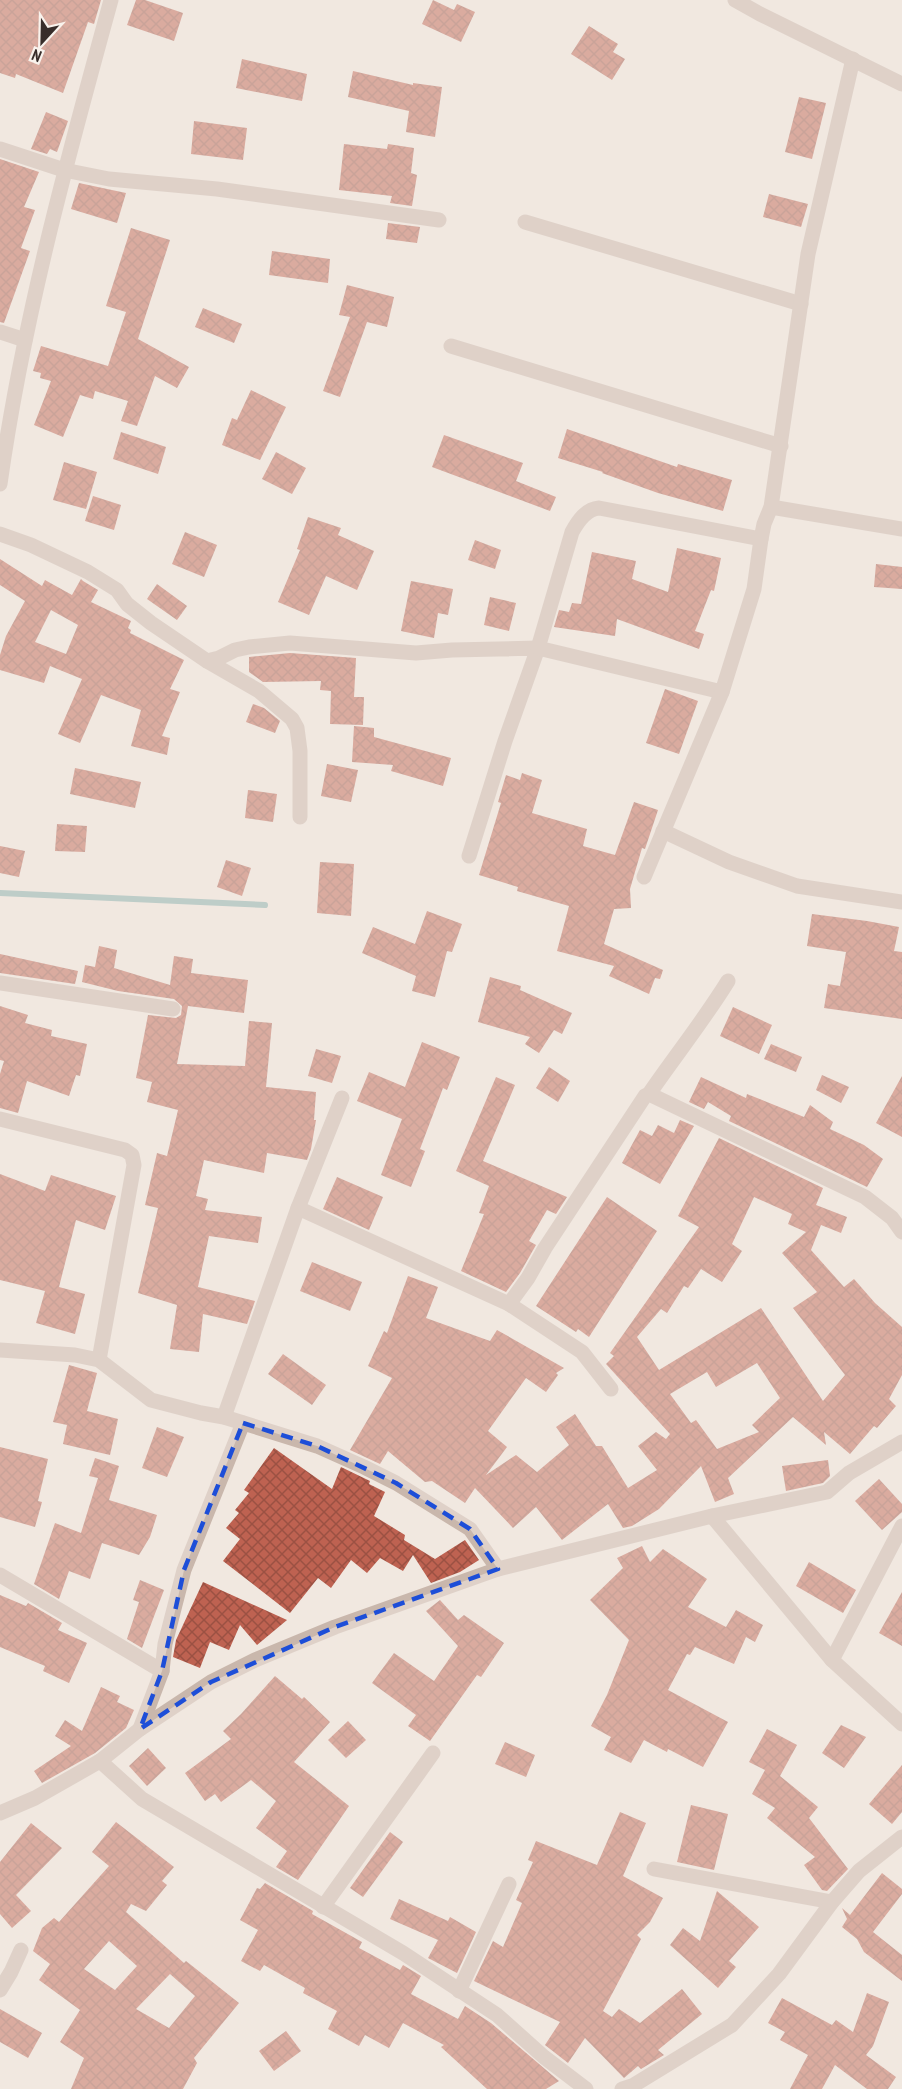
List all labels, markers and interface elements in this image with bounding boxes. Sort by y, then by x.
north arrow [12,12,72,72]
text: N [29,45,44,67]

